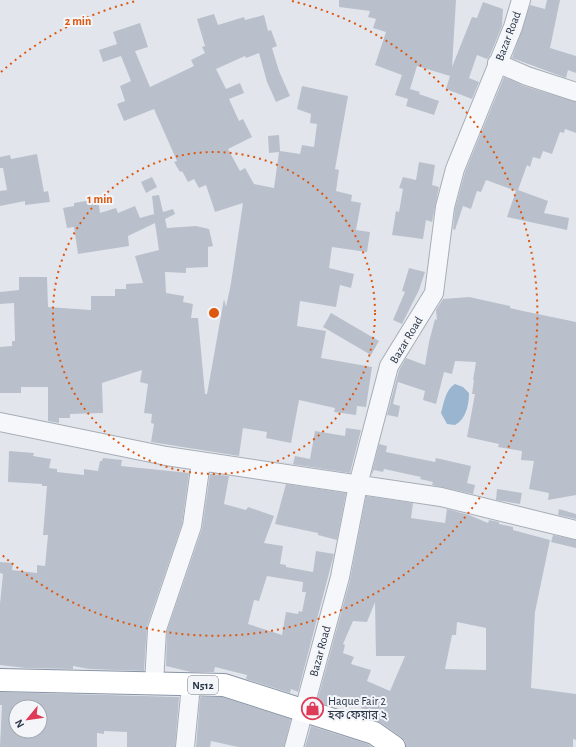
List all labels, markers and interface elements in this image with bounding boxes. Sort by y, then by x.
street label: Bazar Road [493,10,523,62]
text: 2 min [65,15,91,27]
text: 1 min [87,193,113,205]
centre of rings [207,306,221,320]
street label: Bazar Road [387,315,425,365]
street label: Bazar Road [307,624,333,678]
road number: N512 [188,676,218,694]
shop icon: Haque Fair 2 হক ফেয়ার ২ [300,695,326,721]
place label: Haque Fair 2 হক ফেয়ার ২ [327,695,387,721]
north arrow [8,699,48,739]
text: N [13,718,26,730]

